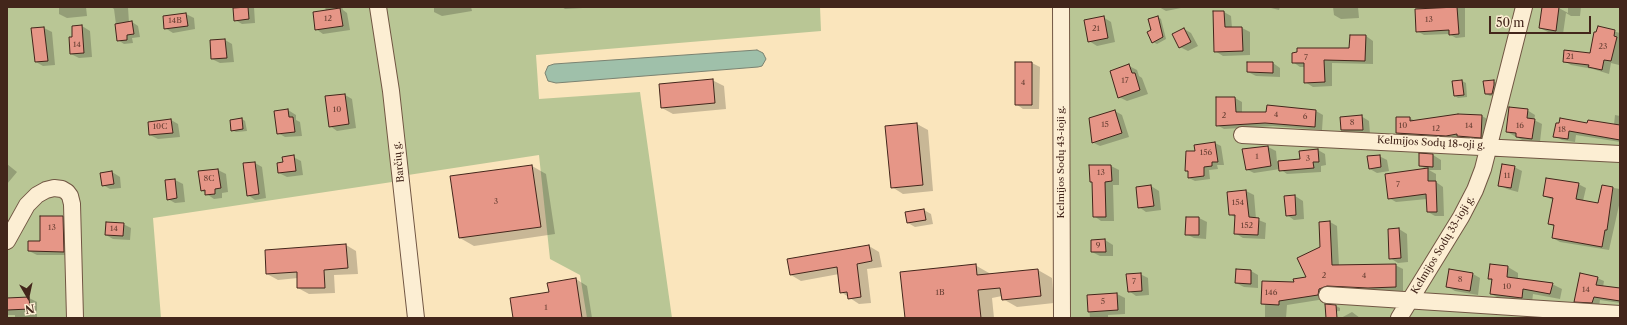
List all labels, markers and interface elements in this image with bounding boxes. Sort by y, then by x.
scale bar [1491,8,1593,34]
house number: 12 [324,14,332,24]
house number: 13 [1425,15,1433,25]
text: 50 m [1496,15,1525,30]
house number: 14B [168,16,182,26]
house number: 21 [1092,24,1100,34]
house number: 14 [73,40,81,50]
house number: 23 [1598,42,1608,52]
house number: 21 [1566,52,1574,62]
house number: 7 [1304,53,1308,63]
house number: 17 [1121,76,1129,86]
house number: 4 [1021,78,1025,88]
house number: 10 [333,105,341,115]
street label: Kelmijos Sodų 43-ioji g. [1055,106,1067,218]
house number: 4 [1274,110,1278,120]
house number: 2 [1222,111,1226,121]
house number: 6 [1303,112,1307,122]
house number: 8 [1350,118,1354,128]
house number: 15 [1101,120,1109,130]
house number: 10 [1399,121,1407,131]
house number: 14 [1465,121,1473,131]
house number: 16 [1516,121,1524,131]
house number: 10C [153,122,167,132]
house number: 12 [1432,124,1440,134]
house number: 18 [1558,125,1566,135]
street label: Kelmijos Sodų 18-oji g. [1376,134,1486,152]
street label: Barčių g. [391,141,407,183]
house number: 156 [1200,148,1212,158]
house number: 1 [1255,152,1259,162]
house number: 3 [1306,154,1310,164]
house number: 13 [1097,168,1105,178]
house number: 11 [1504,171,1510,181]
house number: 8C [204,174,214,184]
house number: 7 [1396,180,1400,190]
street label: Kelmijos Sodų 33-ioji g. [1409,194,1477,296]
house number: 3 [494,197,498,207]
house number: 154 [1232,198,1244,208]
house number: 152 [1241,221,1253,231]
house number: 13 [48,223,56,233]
house number: 14 [110,224,118,234]
house number: 9 [1096,241,1100,251]
house number: 2 [1322,271,1326,281]
house number: 4 [1362,271,1366,281]
house number: 8 [1458,275,1462,285]
north arrow [8,277,48,317]
house number: 7 [1132,277,1136,287]
house number: 10 [1503,282,1511,292]
house number: 14 [1582,285,1590,295]
house number: 1B [936,288,944,298]
house number: 146 [1265,288,1277,298]
house number: 5 [1101,297,1105,307]
text: N [24,301,36,317]
house number: 1 [544,303,548,313]

